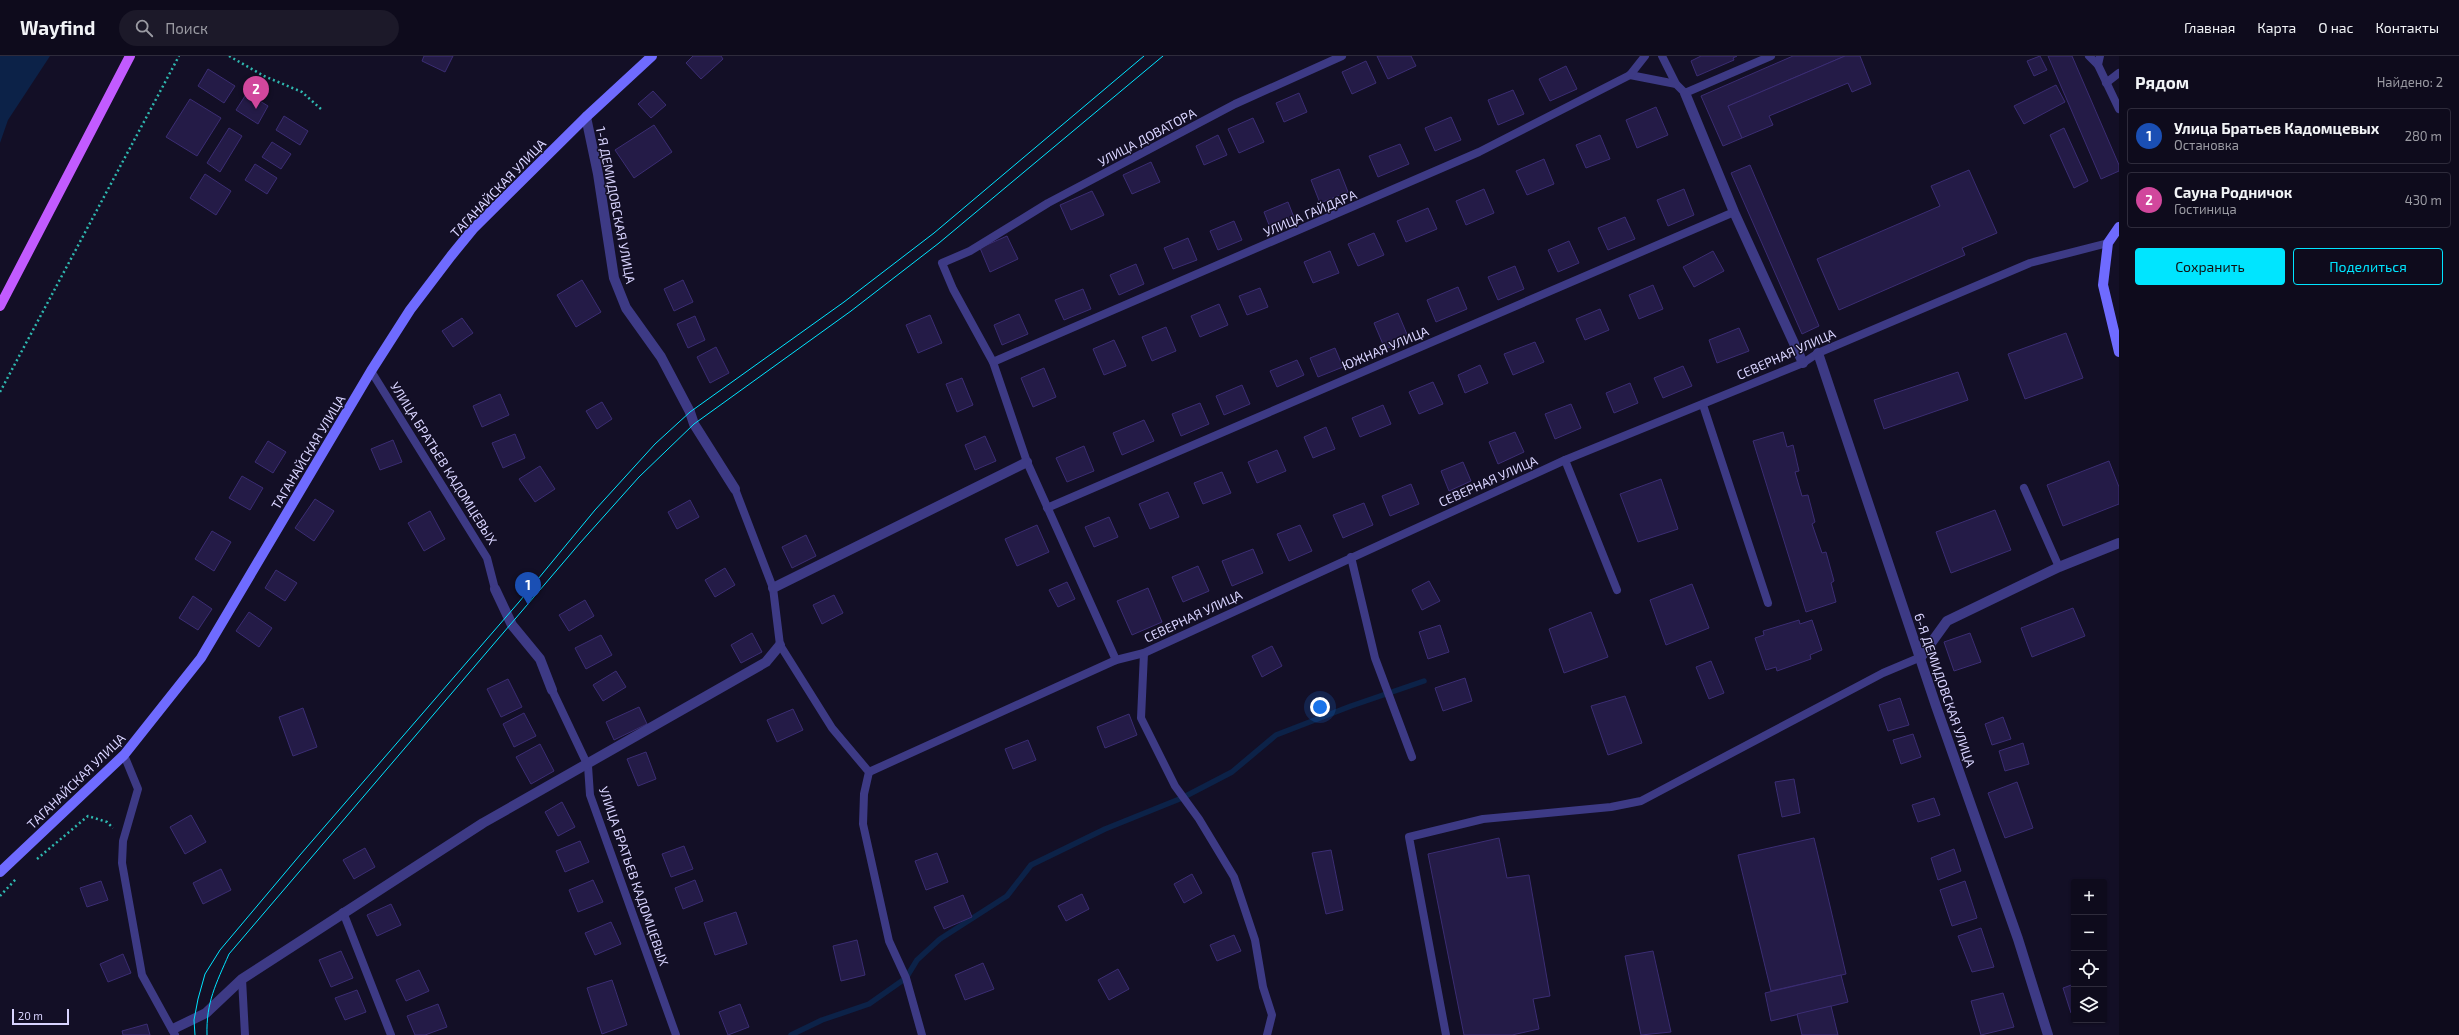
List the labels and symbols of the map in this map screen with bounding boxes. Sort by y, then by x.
pin: 2 [243,76,269,109]
street label: УЛИЦА ДОВАТОРА [1095,104,1199,170]
street label: 1-Я ДЕМИДОВСКАЯ УЛИЦА [593,125,639,285]
street label: ТАГАНАЙСКАЯ УЛИЦА [447,135,549,241]
street label: УЛИЦА ГАЙДАРА [1261,186,1359,240]
street label: ЮЖНАЯ УЛИЦА [1339,323,1431,373]
street label: СЕВЕРНАЯ УЛИЦА [1734,325,1838,383]
street label: УЛИЦА БРАТЬЕВ КАДОМЦЕВЫХ [387,379,501,547]
street label: ТАГАНАЙСКАЯ УЛИЦА [268,392,348,512]
street label: СЕВЕРНАЯ УЛИЦА [1436,452,1540,510]
pin: 1 [515,572,541,605]
street label: СЕВЕРНАЯ УЛИЦА [1141,586,1245,646]
street label: 6-Я ДЕМИДОВСКАЯ УЛИЦА [1911,611,1979,769]
your location [1310,697,1330,717]
street label: ТАГАНАЙСКАЯ УЛИЦА [23,730,129,832]
street label: УЛИЦА БРАТЬЕВ КАДОМЦЕВЫХ [596,784,672,968]
scale bar [12,1007,69,1026]

